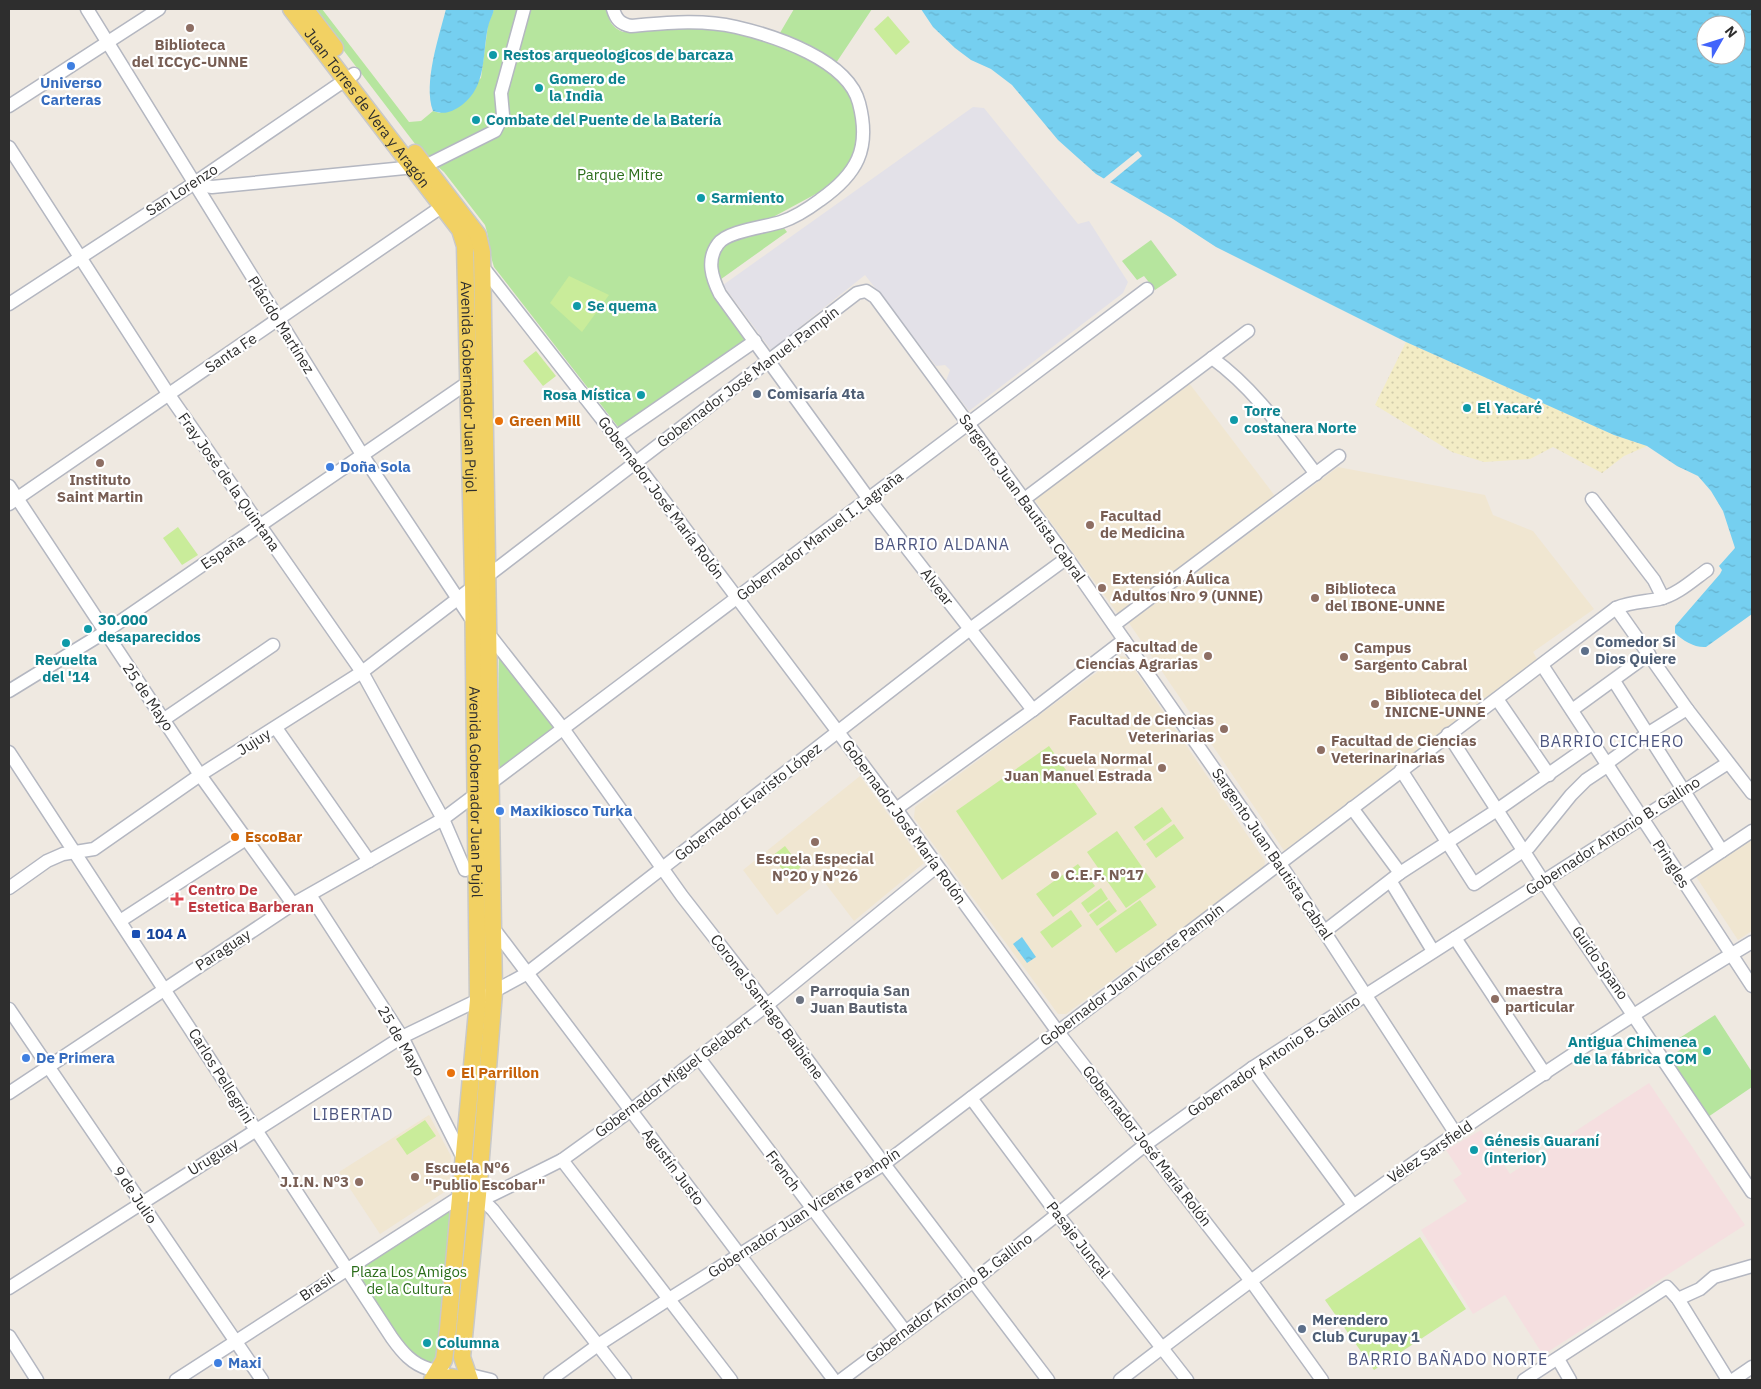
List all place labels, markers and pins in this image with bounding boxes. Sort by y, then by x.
marker: Biblioteca del ICCyC-UNNE [184,22,196,34]
place label: Biblioteca del ICCyC-UNNE [132,35,248,71]
place label: Restos arqueologicos de barcaza [503,45,734,64]
marker: Restos arqueologicos de barcaza [487,49,499,61]
marker: Universo Carteras [65,60,77,72]
place label: Gomero de la India [549,69,626,105]
place label: Universo Carteras [40,73,102,109]
marker: Gomero de la India [533,82,545,94]
place label: Combate del Puente de la Batería [486,110,722,129]
marker: Combate del Puente de la Batería [470,114,482,126]
place label: Sarmiento [711,188,784,207]
marker: Sarmiento [695,192,707,204]
place label: Se quema [587,296,657,315]
marker: Se quema [571,300,583,312]
place label: Comisaría 4ta [767,384,865,403]
place label: Rosa Mística [543,385,631,404]
marker: Comisaría 4ta [751,388,763,400]
marker: Rosa Mística [635,389,647,401]
place label: El Yacaré [1477,398,1542,417]
place label: Torre costanera Norte [1244,401,1357,437]
marker: El Yacaré [1461,402,1473,414]
place label: Green Mill [509,411,581,430]
marker: Torre costanera Norte [1228,414,1240,426]
marker: Green Mill [493,415,505,427]
marker: Instituto Saint Martin [94,457,106,469]
place label: Doña Sola [340,457,411,476]
marker: Doña Sola [324,461,336,473]
place label: Instituto Saint Martin [57,470,143,506]
place label: Facultad de Medicina [1100,506,1185,542]
marker: Facultad de Medicina [1084,519,1096,531]
place label: Extensión Áulica Adultos Nro 9 (UNNE) [1112,569,1263,605]
place label: Biblioteca del IBONE-UNNE [1325,579,1445,615]
marker: Extensión Áulica Adultos Nro 9 (UNNE) [1096,582,1108,594]
marker: Biblioteca del IBONE-UNNE [1309,592,1321,604]
place label: 30.000 desaparecidos [98,610,201,646]
marker: 30.000 desaparecidos [82,623,94,635]
place label: Comedor Si Dios Quiere [1595,632,1676,668]
marker: Revuelta del '14 [60,637,72,649]
place label: Facultad de Ciencias Agrarias [1076,637,1198,673]
place label: Campus Sargento Cabral [1354,638,1468,674]
marker: Comedor Si Dios Quiere [1579,645,1591,657]
place label: Revuelta del '14 [35,650,98,686]
marker: Facultad de Ciencias Agrarias [1202,650,1214,662]
marker: Campus Sargento Cabral [1338,651,1350,663]
place label: Biblioteca del INICNE-UNNE [1385,685,1486,721]
marker: Biblioteca del INICNE-UNNE [1369,698,1381,710]
place label: Facultad de Ciencias Veterinarias [1069,710,1214,746]
marker: Facultad de Ciencias Veterinarias [1218,723,1230,735]
place label: Facultad de Ciencias Veterinarinarias [1331,731,1477,767]
marker: Facultad de Ciencias Veterinarinarias [1315,744,1327,756]
place label: Escuela Normal Juan Manuel Estrada [1004,749,1152,785]
marker: Escuela Normal Juan Manuel Estrada [1156,762,1168,774]
place label: Maxikiosco Turka [510,801,633,820]
marker: Maxikiosco Turka [494,805,506,817]
place label: EscoBar [245,827,302,846]
marker: EscoBar [229,831,241,843]
marker: Escuela Especial Nº20 y Nº26 [809,836,821,848]
place label: Escuela Especial Nº20 y Nº26 [756,849,874,885]
place label: C.E.F. Nº17 [1065,865,1144,884]
marker: C.E.F. Nº17 [1049,869,1061,881]
place label: Centro De Estetica Barberan [188,880,314,916]
marker: Centro De Estetica Barberan [170,892,184,906]
place label: 104 A [146,924,187,943]
marker: 104 A [130,928,142,940]
place label: maestra particular [1505,980,1575,1016]
place label: Parroquia San Juan Bautista [810,981,910,1017]
marker: maestra particular [1489,993,1501,1005]
marker: Parroquia San Juan Bautista [794,994,806,1006]
place label: Antigua Chimenea de la fábrica COM [1568,1032,1697,1068]
marker: Antigua Chimenea de la fábrica COM [1701,1045,1713,1057]
place label: De Primera [36,1048,115,1067]
marker: De Primera [20,1052,32,1064]
place label: El Parrillon [461,1063,539,1082]
marker: El Parrillon [445,1067,457,1079]
place label: Génesis Guaraní (interior) [1484,1131,1600,1167]
marker: Génesis Guaraní (interior) [1468,1144,1480,1156]
place label: Escuela Nº6 "Publio Escobar" [425,1158,546,1194]
marker: Escuela Nº6 "Publio Escobar" [409,1171,421,1183]
place label: J.I.N. Nº3 [280,1172,349,1191]
marker: J.I.N. Nº3 [353,1176,365,1188]
place label: Merendero Club Curupay 1 [1312,1310,1420,1346]
marker: Merendero Club Curupay 1 [1296,1323,1308,1335]
place label: Columna [437,1333,500,1352]
marker: Columna [421,1337,433,1349]
place label: Maxi [228,1353,262,1372]
marker: Maxi [212,1357,224,1369]

